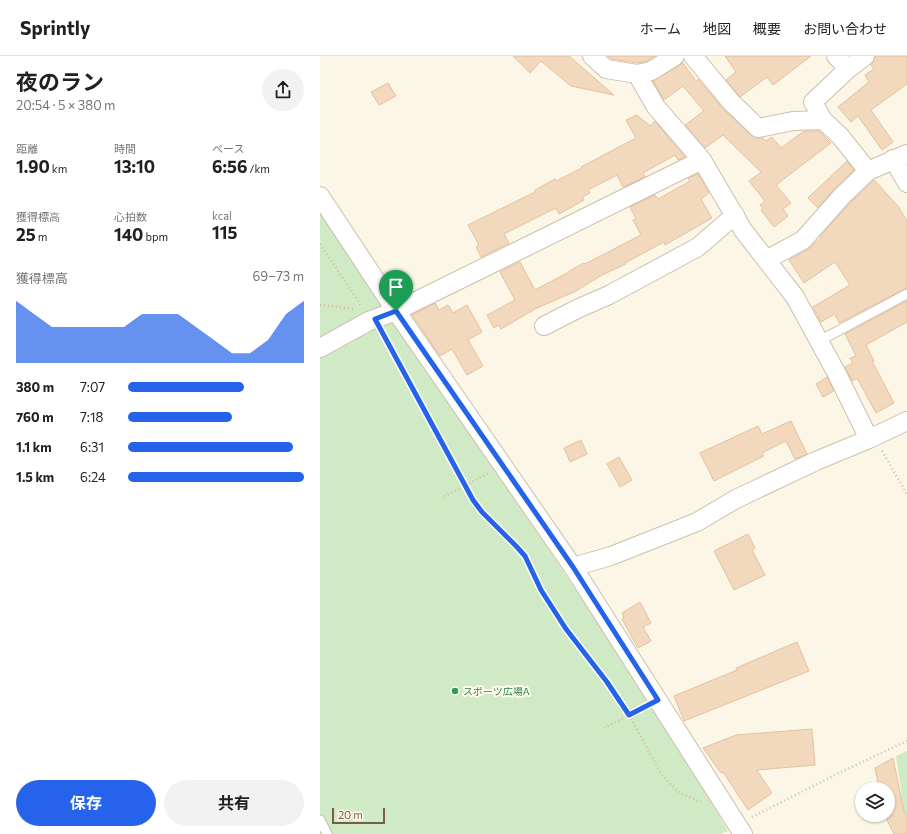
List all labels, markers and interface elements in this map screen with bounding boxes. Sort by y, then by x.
text: Sprintly [20,16,90,39]
text: ホーム [639,20,681,37]
text: 地図 [703,20,731,37]
text: 概要 [753,20,781,37]
text: お問い合わせ [803,20,887,37]
text: 夜のラン [16,68,104,95]
button: share [262,69,304,111]
text: 20:54 · 5 × 380 m [16,97,115,113]
text: 距離 [16,142,38,155]
text: 時間 [114,142,136,155]
text: ペース [212,142,244,155]
text: 1.90 [16,156,50,177]
text: 13:10 [114,156,155,177]
text: 6:56 [212,156,247,177]
text: km [50,162,67,175]
text: /km [247,162,270,175]
text: kcal [212,209,232,222]
text: 獲得標高 [16,210,60,223]
text: 心拍数 [114,210,147,223]
text: 115 [212,222,237,243]
text: 25 [16,224,36,245]
text: 140 [114,224,143,245]
text: m [36,230,47,243]
text: bpm [143,230,168,243]
text: 69–73 m [253,268,304,284]
text: 獲得標高 [16,270,68,286]
pin [379,270,413,311]
icon: arrive [385,276,407,298]
text: 380 m [16,379,54,395]
text: 7:07 [80,379,105,395]
text: 760 m [16,409,54,425]
text: 7:18 [80,409,103,425]
text: 1.1 km [16,439,52,455]
text: 6:31 [80,439,104,455]
text: 1.5 km [16,469,54,485]
text: 6:24 [80,469,106,485]
place label: スポーツ広場A [463,685,530,697]
marker: スポーツ広場A [450,686,460,696]
button: 保存 [16,780,156,826]
button: 共有 [164,780,304,826]
map controls [855,782,895,822]
button: layers [855,782,895,822]
scale bar [332,806,385,825]
text: 20 m [338,808,363,821]

